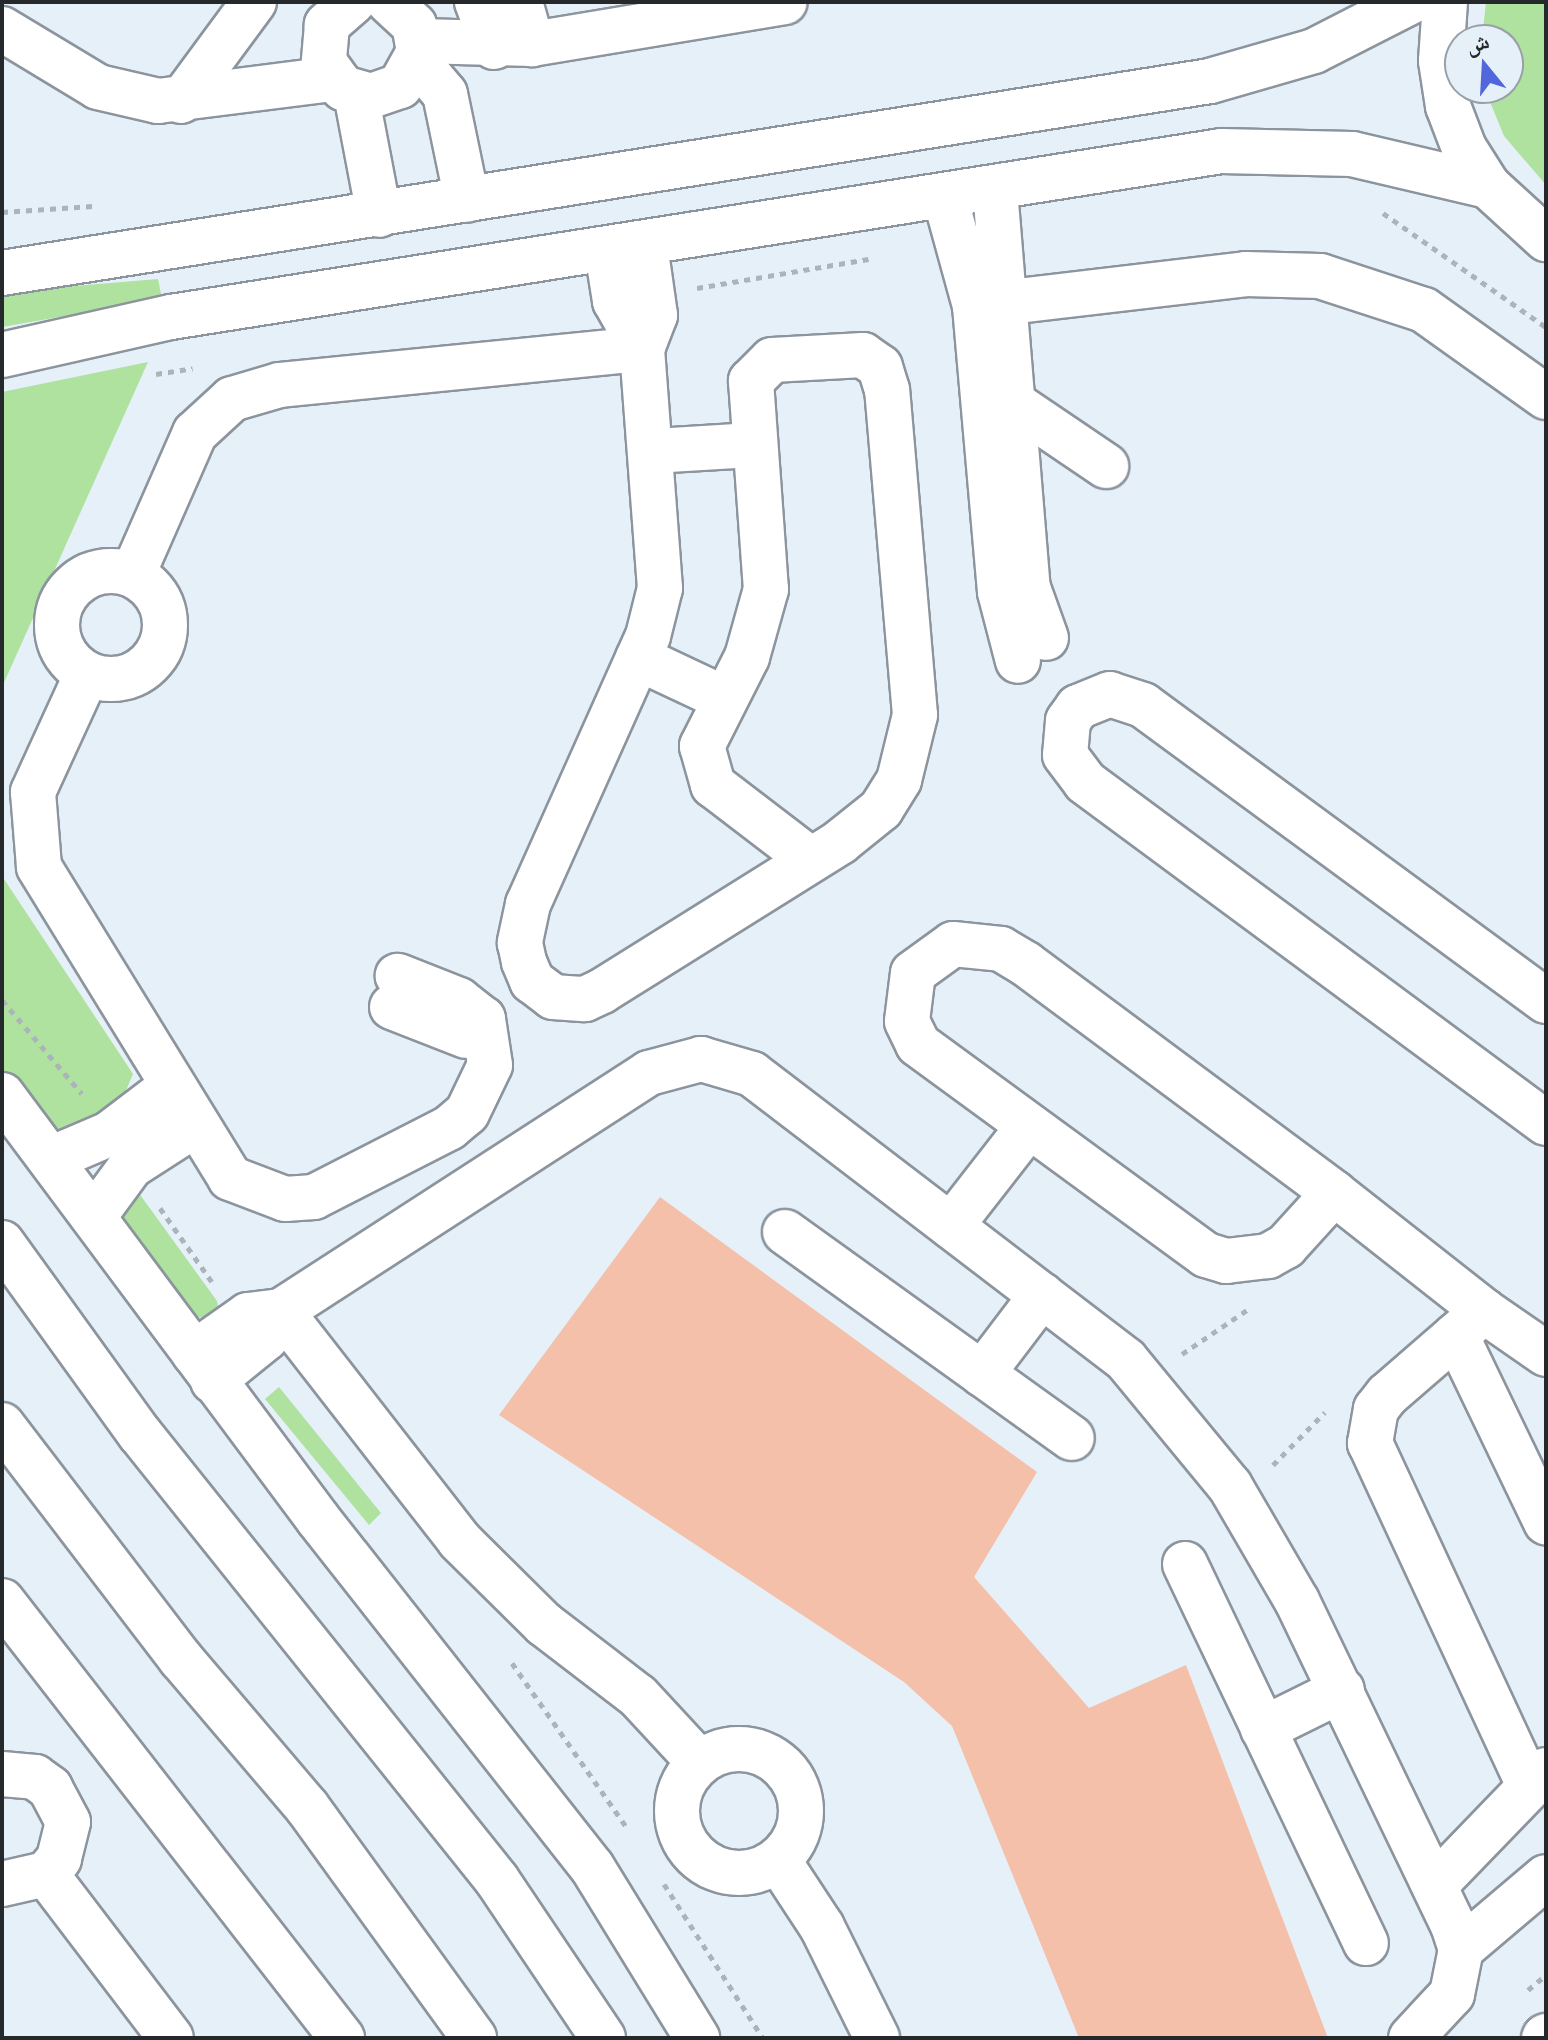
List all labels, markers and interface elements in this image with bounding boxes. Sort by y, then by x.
north arrow [1444,24,1524,104]
text: ش [1462,26,1493,60]

